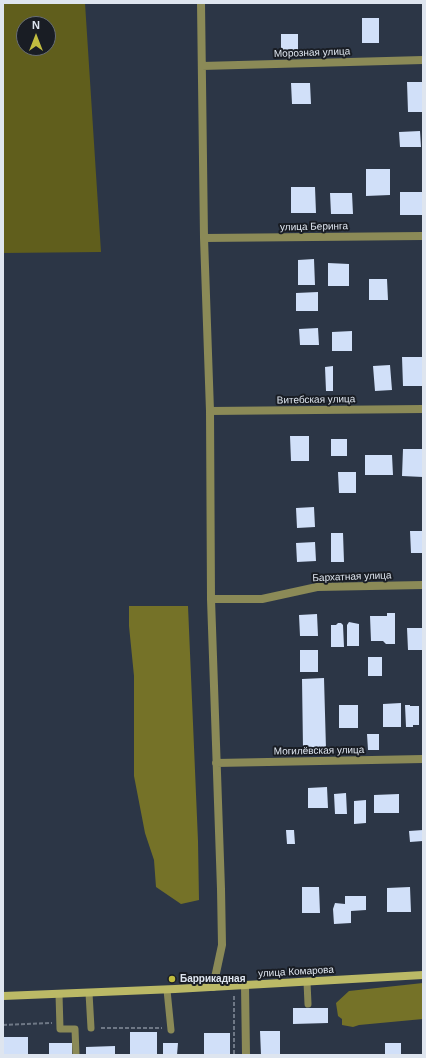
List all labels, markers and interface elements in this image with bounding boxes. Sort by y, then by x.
north arrow [16,16,56,56]
text: N [32,19,40,31]
street label: Морозная улица [274,46,350,60]
street label: улица Беринга [280,220,348,234]
street label: Витебская улица [277,393,355,407]
street label: Бархатная улица [312,570,392,584]
street label: Могилёвская улица [274,744,364,758]
street label: улица Комарова [258,964,334,980]
place label: Баррикадная [180,973,245,985]
marker: Баррикадная [167,974,177,984]

